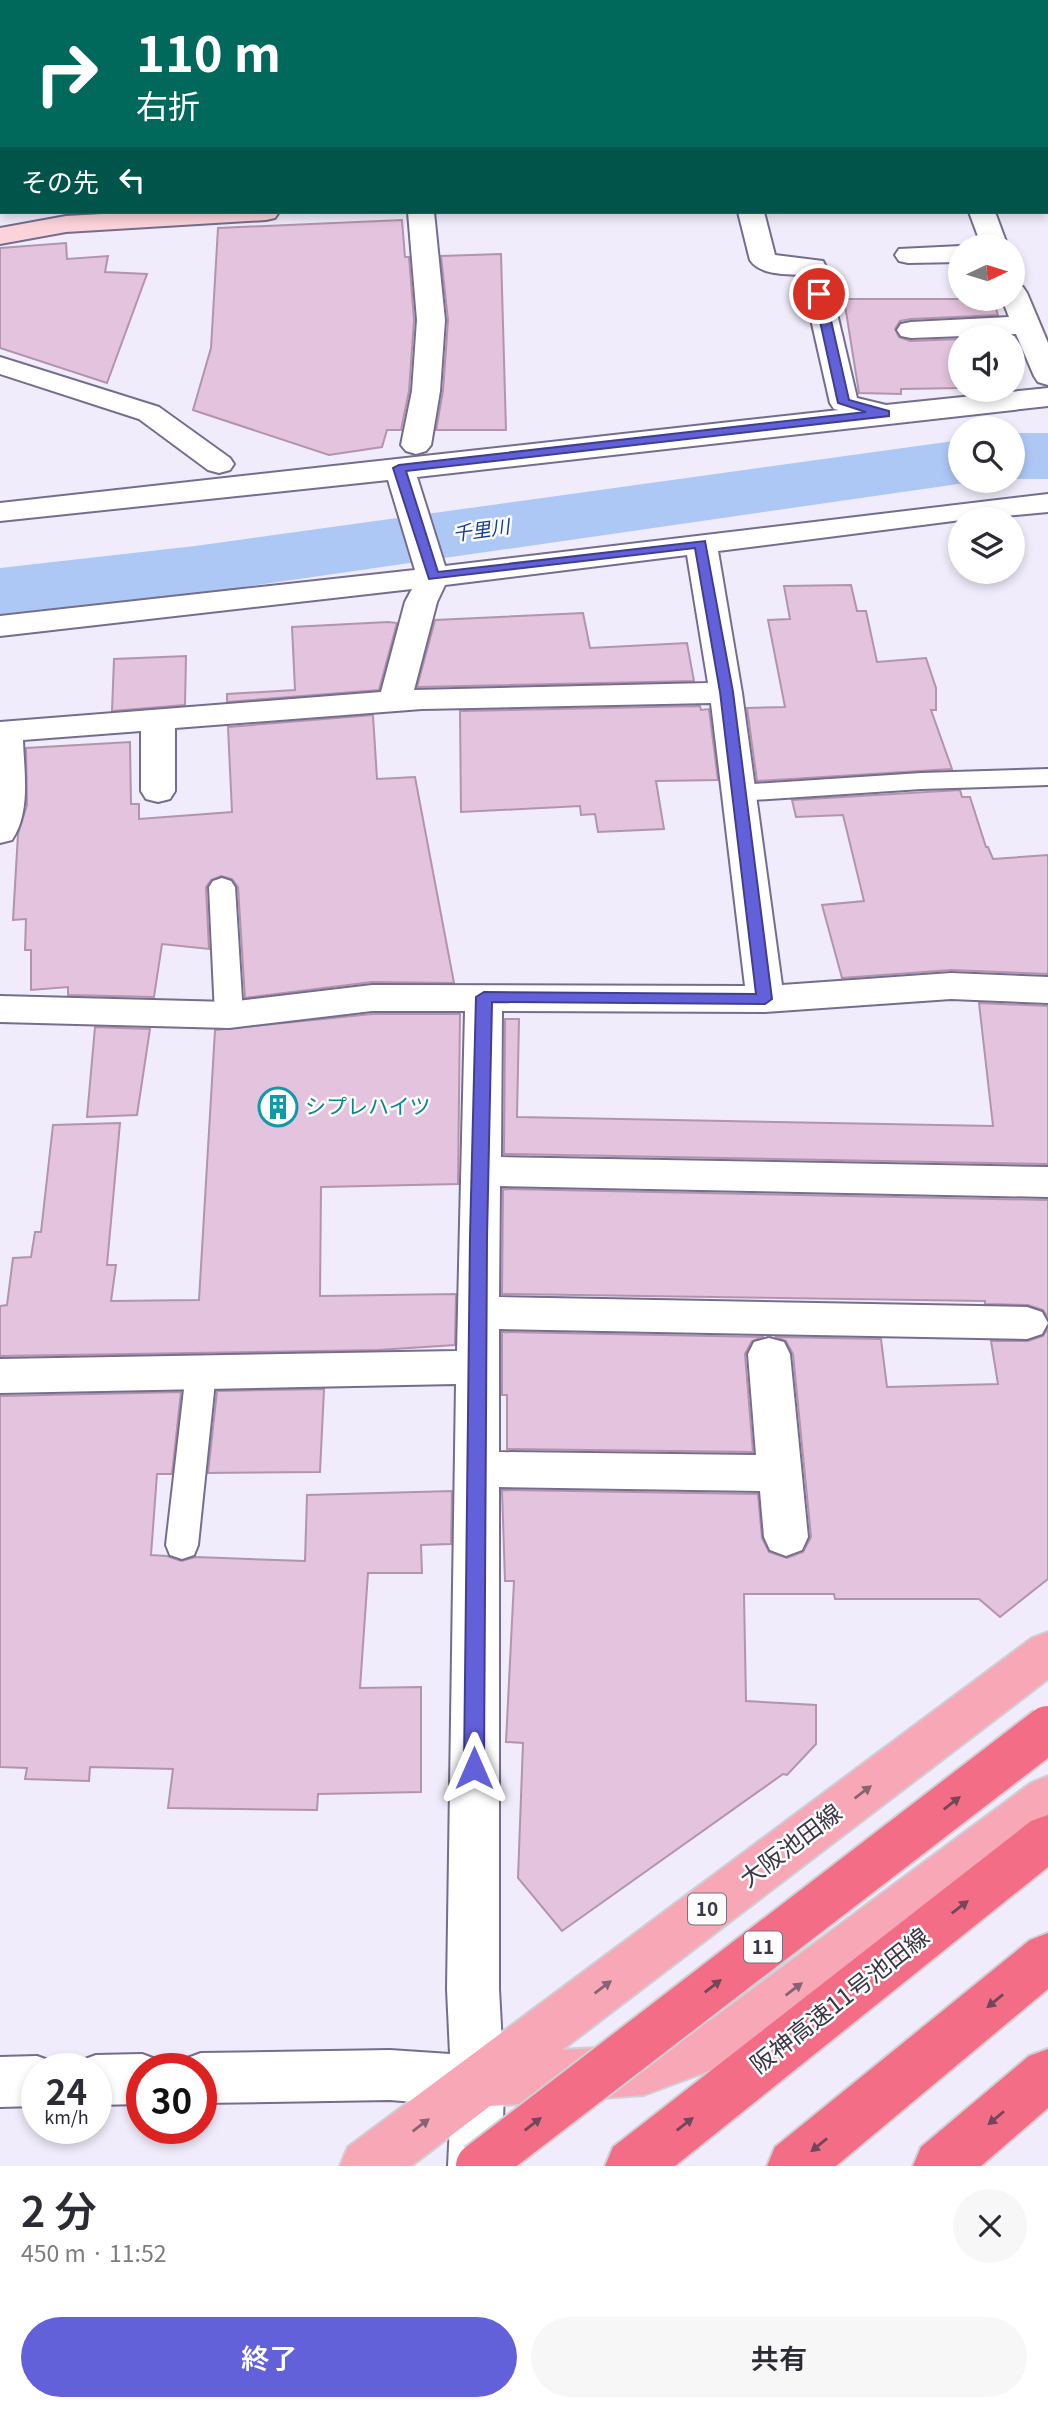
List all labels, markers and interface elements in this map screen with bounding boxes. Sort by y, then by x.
text: 110 m [136,15,281,86]
icon: right [21,28,112,119]
text: 右折 [136,81,200,127]
icon: left [113,161,151,199]
text: その先 [21,162,99,199]
north arrow [948,234,1026,312]
map controls [948,234,1025,584]
pin [789,264,849,324]
icon: arrive [800,275,838,313]
button: sound [948,325,1025,402]
button: search [948,416,1025,493]
button: layers [948,507,1025,584]
water label: 千里川 [451,511,513,546]
building icon: シプレハイツ [257,1086,299,1128]
place label: シプレハイツ [305,1090,431,1120]
position arrow [437,1731,511,1805]
one-way arrow [853,1784,871,1799]
street label: 大阪池田線 [731,1794,848,1894]
one-way arrow [943,1796,961,1810]
road number: 10 [688,1894,726,1924]
one-way arrow [950,1899,968,1914]
street label: 阪神高速11号池田線 [742,1918,935,2080]
road number: 11 [744,1932,782,1963]
one-way arrow [704,1978,722,1993]
one-way arrow [593,1980,611,1995]
one-way arrow [784,1982,802,1997]
one-way arrow [987,1993,1005,2008]
speed limit sign: 30 [126,2053,217,2144]
text: 24 [46,2064,87,2115]
text: km/h [44,2103,89,2129]
one-way arrow [987,2110,1005,2126]
one-way arrow [676,2117,694,2131]
one-way arrow [412,2118,430,2132]
one-way arrow [524,2118,542,2132]
one-way arrow [811,2137,828,2152]
text: 2 分 [21,2178,97,2239]
button: close [953,2189,1027,2263]
text: 450 m · 11:52 [21,2235,166,2269]
button: 終了 [21,2317,517,2397]
button: 共有 [531,2317,1027,2397]

